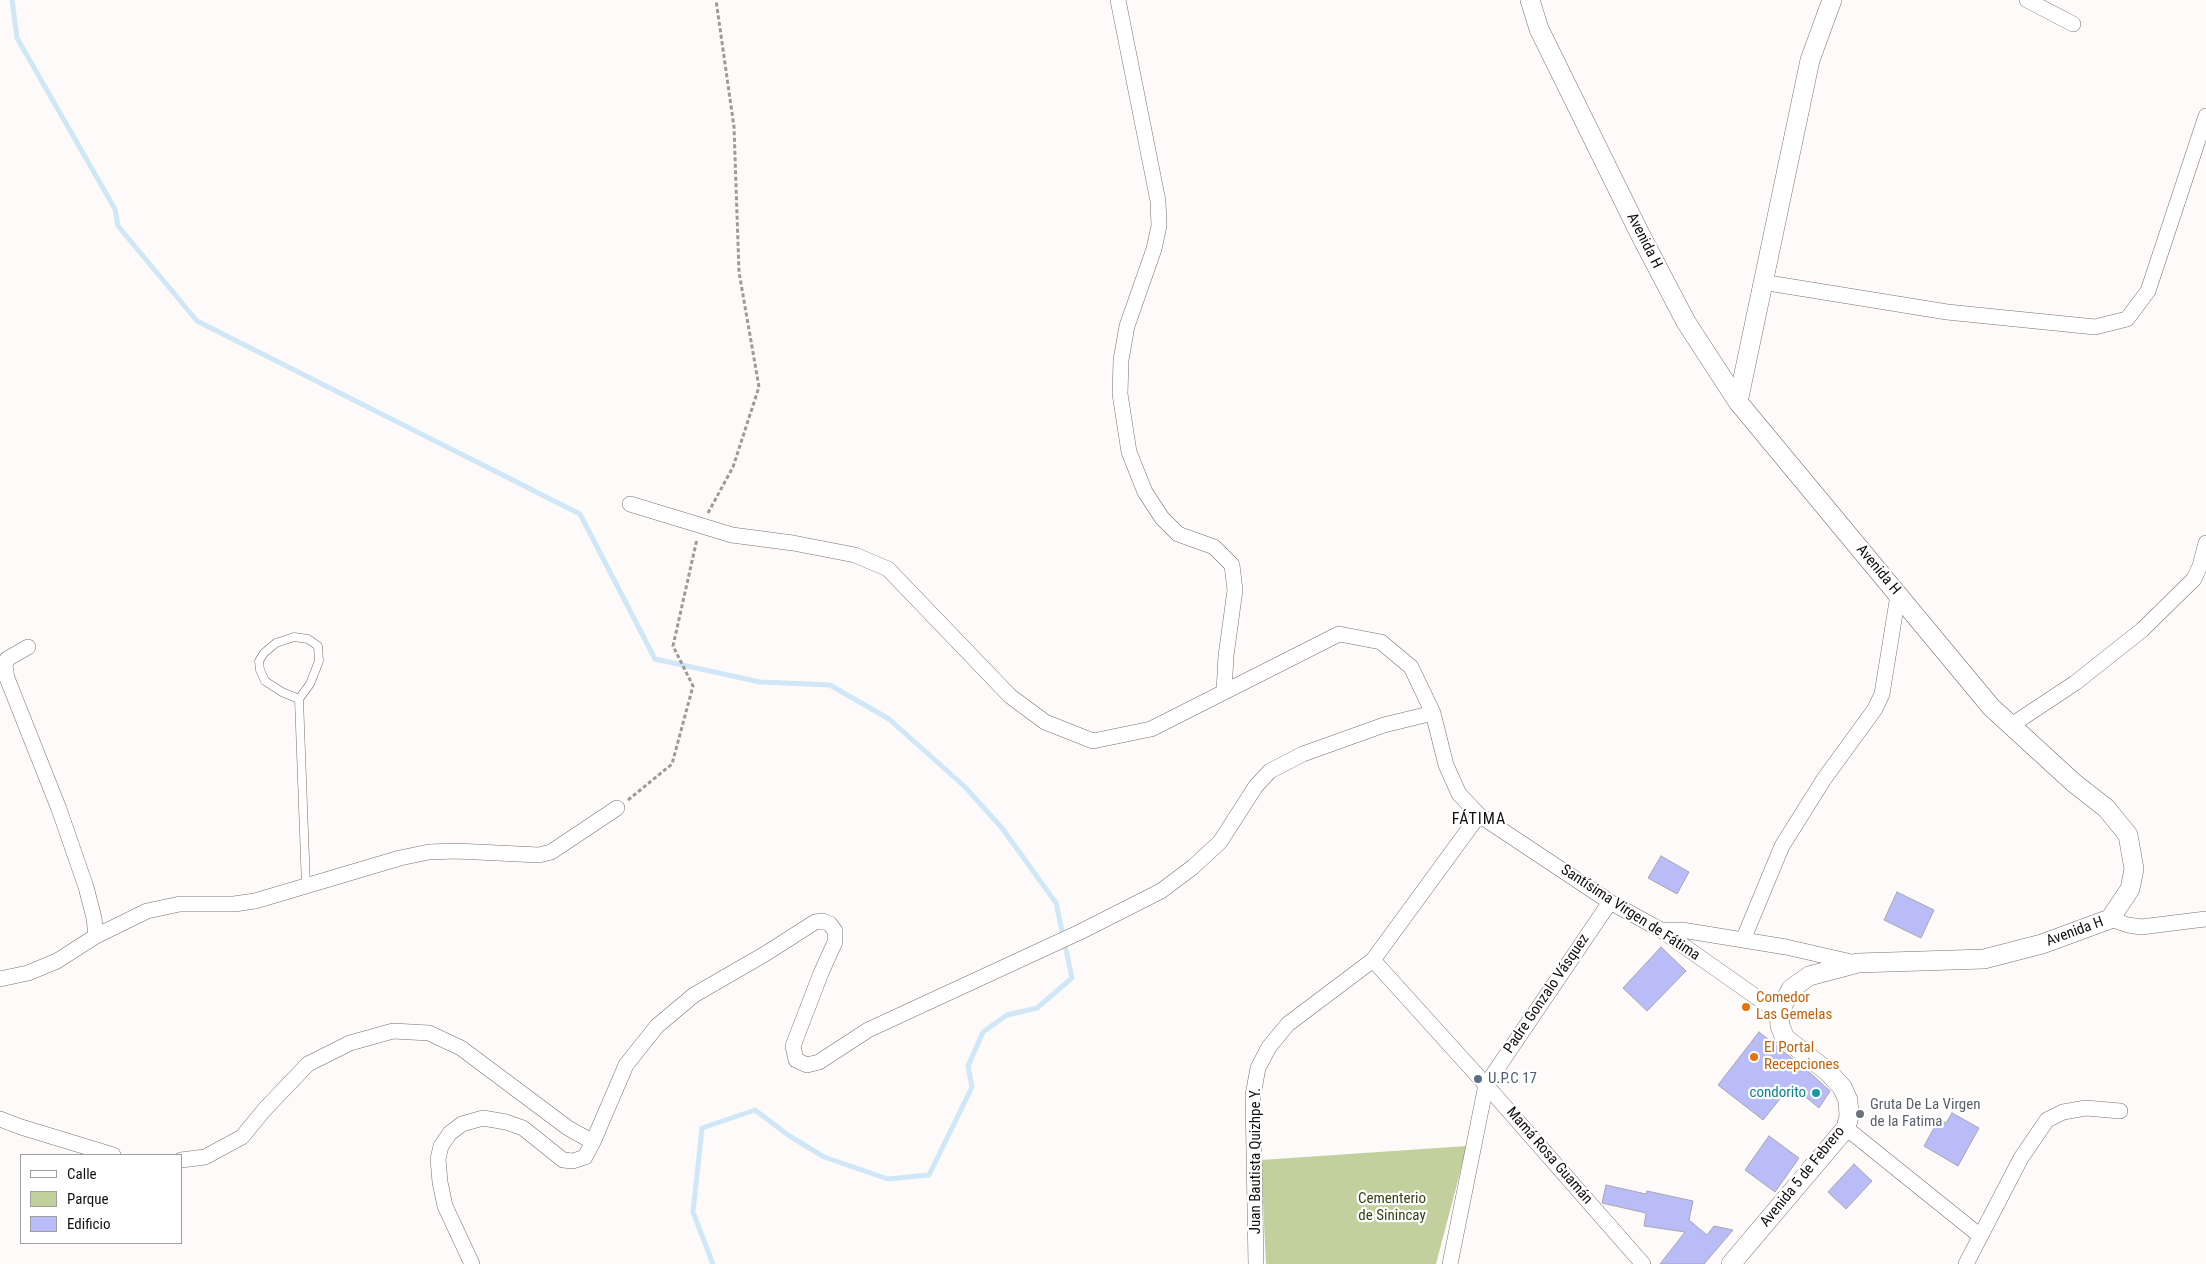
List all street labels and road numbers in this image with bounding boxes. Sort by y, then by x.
street label: Avenida H [1622,210,1666,272]
street label: Avenida H [1852,541,1904,599]
street label: Santísima Virgen de Fátima [1557,861,1703,965]
street label: Avenida H [2044,913,2106,951]
street label: Padre Gonzalo Vásquez [1500,931,1594,1057]
street label: Juan Bautista Quizhpe Y. [1247,1088,1265,1234]
street label: Mamá Rosa Guamán [1502,1104,1596,1208]
street label: Avenida 5 de Febrero [1757,1123,1849,1231]

